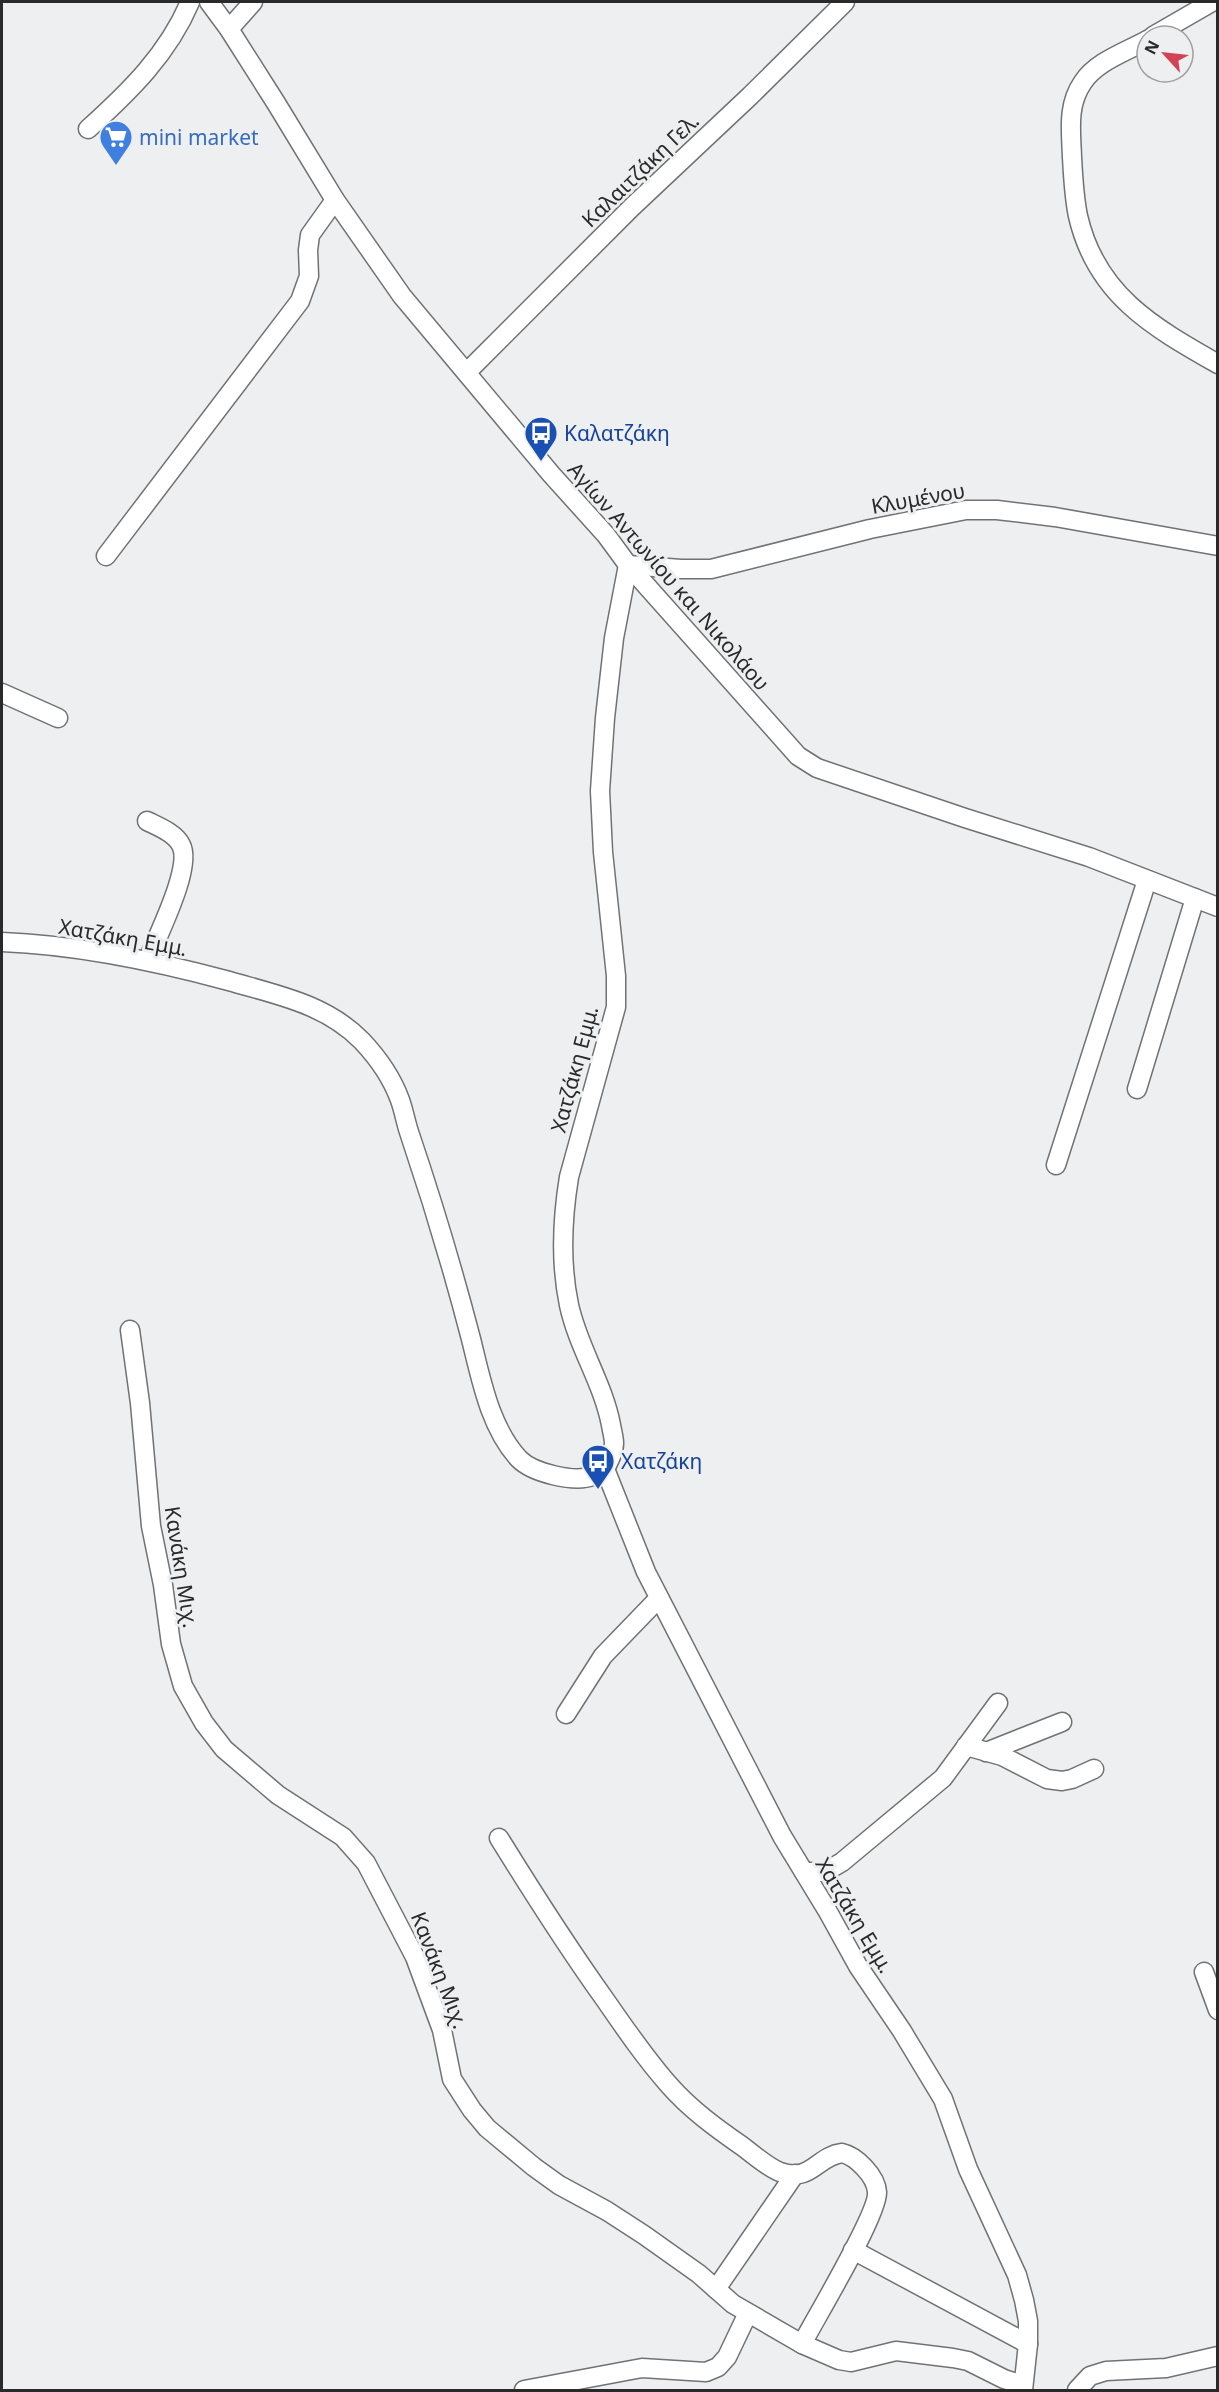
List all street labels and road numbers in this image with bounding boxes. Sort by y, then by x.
street label: Καλαιτζάκη Γελ. [575,107,705,233]
street label: Αγίων Αντωνίου και Νικολάου [562,456,776,696]
street label: Κλυμένου [869,476,967,520]
street label: Χατζάκη Εμμ. [57,912,189,962]
street label: Χατζάκη Εμμ. [544,1003,604,1135]
street label: Κανάκη Μιχ. [159,1504,205,1630]
street label: Χατζάκη Εμμ. [810,1852,900,1978]
street label: Κανάκη Μιχ. [405,1908,475,2032]

